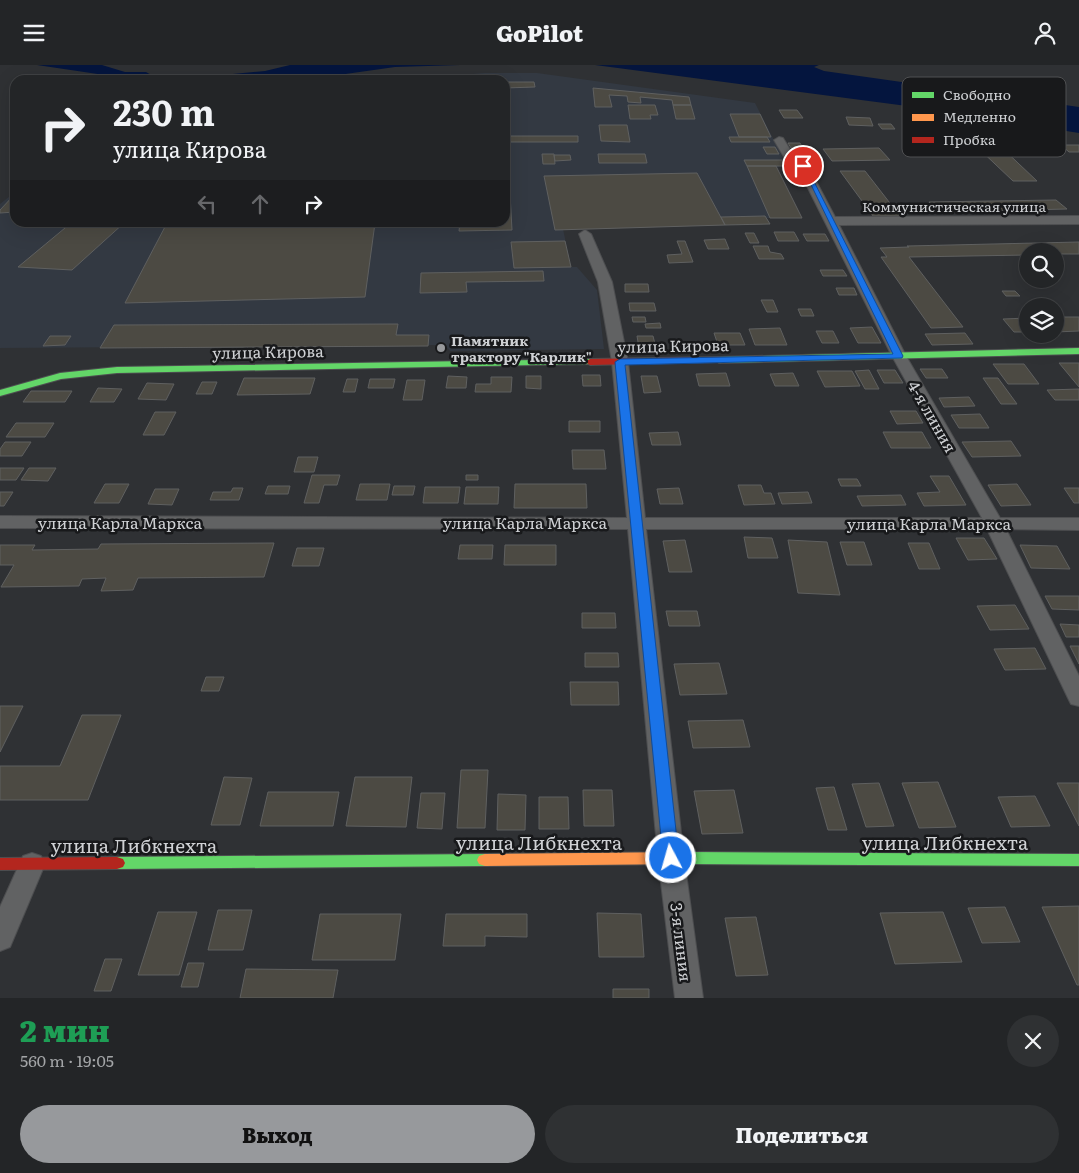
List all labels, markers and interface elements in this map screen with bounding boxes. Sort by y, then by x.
text: GoPilot [496,16,583,49]
icon: menu [20,19,48,47]
icon: person [1031,19,1059,47]
legend [902,77,1066,157]
text: Свободно [943,84,1011,104]
text: 230 m [113,85,215,137]
icon: right [30,95,95,160]
text: Медленно [943,106,1016,126]
text: Пробка [943,129,996,149]
text: улица Кирова [113,132,267,165]
pin [782,145,824,187]
icon: arrive [789,152,817,180]
icon: left [193,190,221,218]
icon: ahead [246,190,274,218]
icon: right [299,190,327,218]
street label: Коммунистическая улица [862,196,1046,216]
map controls [1019,243,1064,343]
button: search [1019,243,1064,288]
button: layers [1019,298,1064,343]
place label: Памятник трактору "Карлик" [451,330,592,366]
street label: улица Кирова [617,332,729,358]
street label: улица Кирова [212,338,324,364]
marker: Памятник трактору "Карлик" [435,342,447,354]
street label: 4-я линия [903,376,963,456]
street label: улица Карла Маркса [38,510,203,534]
street label: улица Карла Маркса [443,510,608,534]
street label: улица Карла Маркса [847,511,1012,535]
street label: улица Либкнехта [456,828,623,856]
street label: улица Либкнехта [862,828,1029,856]
street label: улица Либкнехта [51,831,218,859]
position arrow [644,831,696,883]
street label: 3-я линия [665,901,699,983]
text: 2 мин [20,1007,110,1051]
button: close [1007,1015,1059,1067]
text: 560 m · 19:05 [20,1048,114,1072]
button: Выход [20,1105,535,1163]
button: Поделиться [545,1105,1059,1163]

